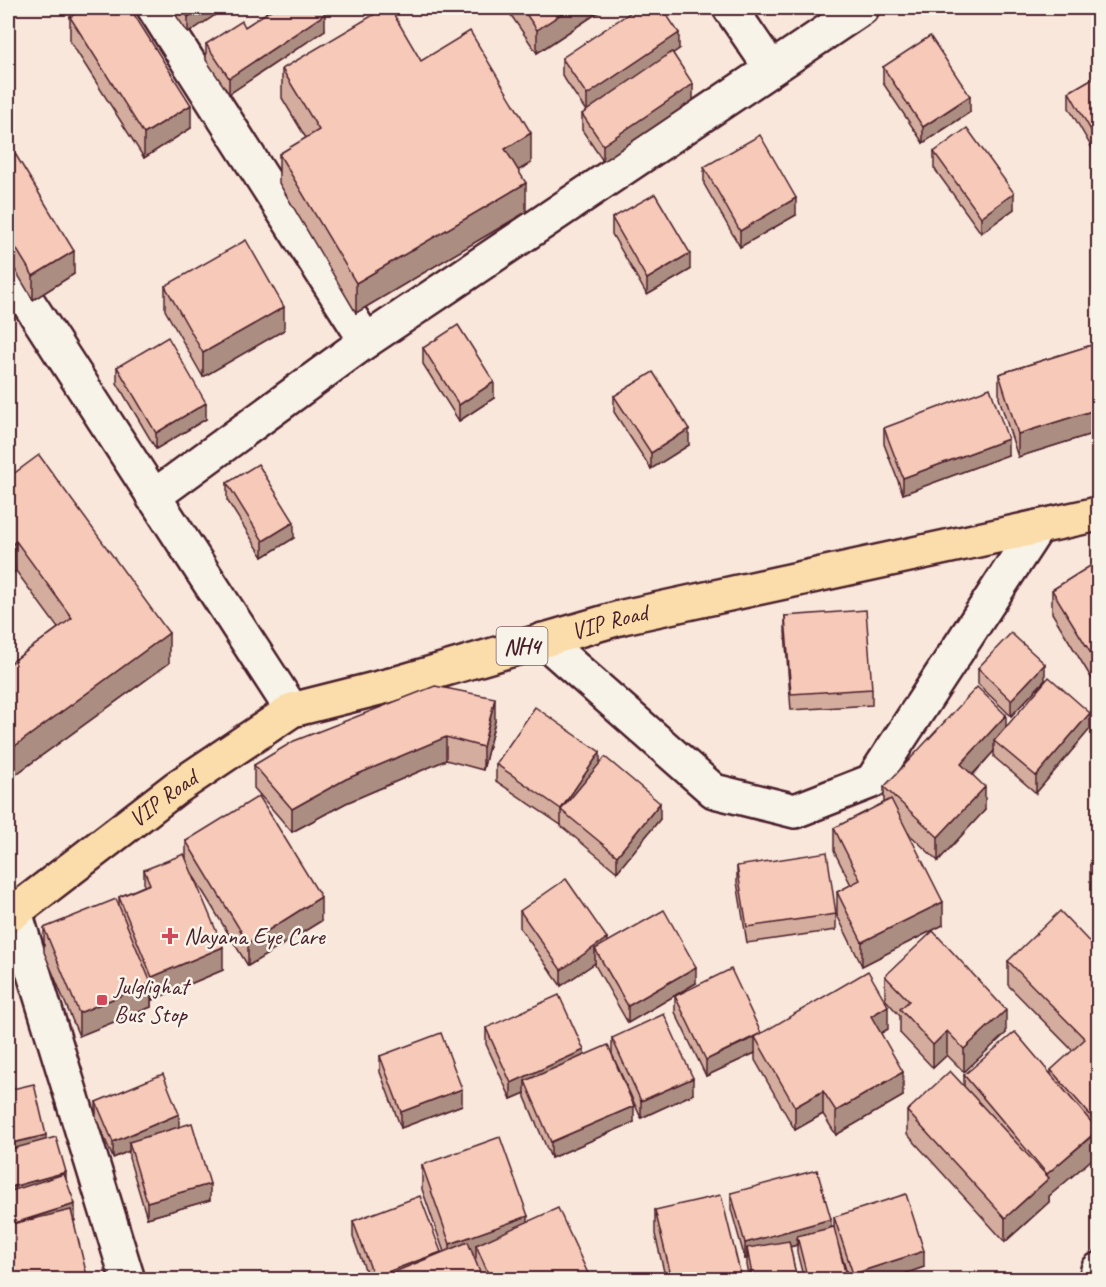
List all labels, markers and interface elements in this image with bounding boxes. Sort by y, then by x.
street label: VIP Road [568,596,654,646]
road number: NH4 [496,627,548,665]
street label: VIP Road [123,761,206,834]
place label: Nayana Eye Care [184,921,327,951]
marker: Nayana Eye Care [161,927,179,945]
place label: Julglighat Bus Stop [113,971,191,1029]
marker: Julglighat Bus Stop [95,993,109,1007]

